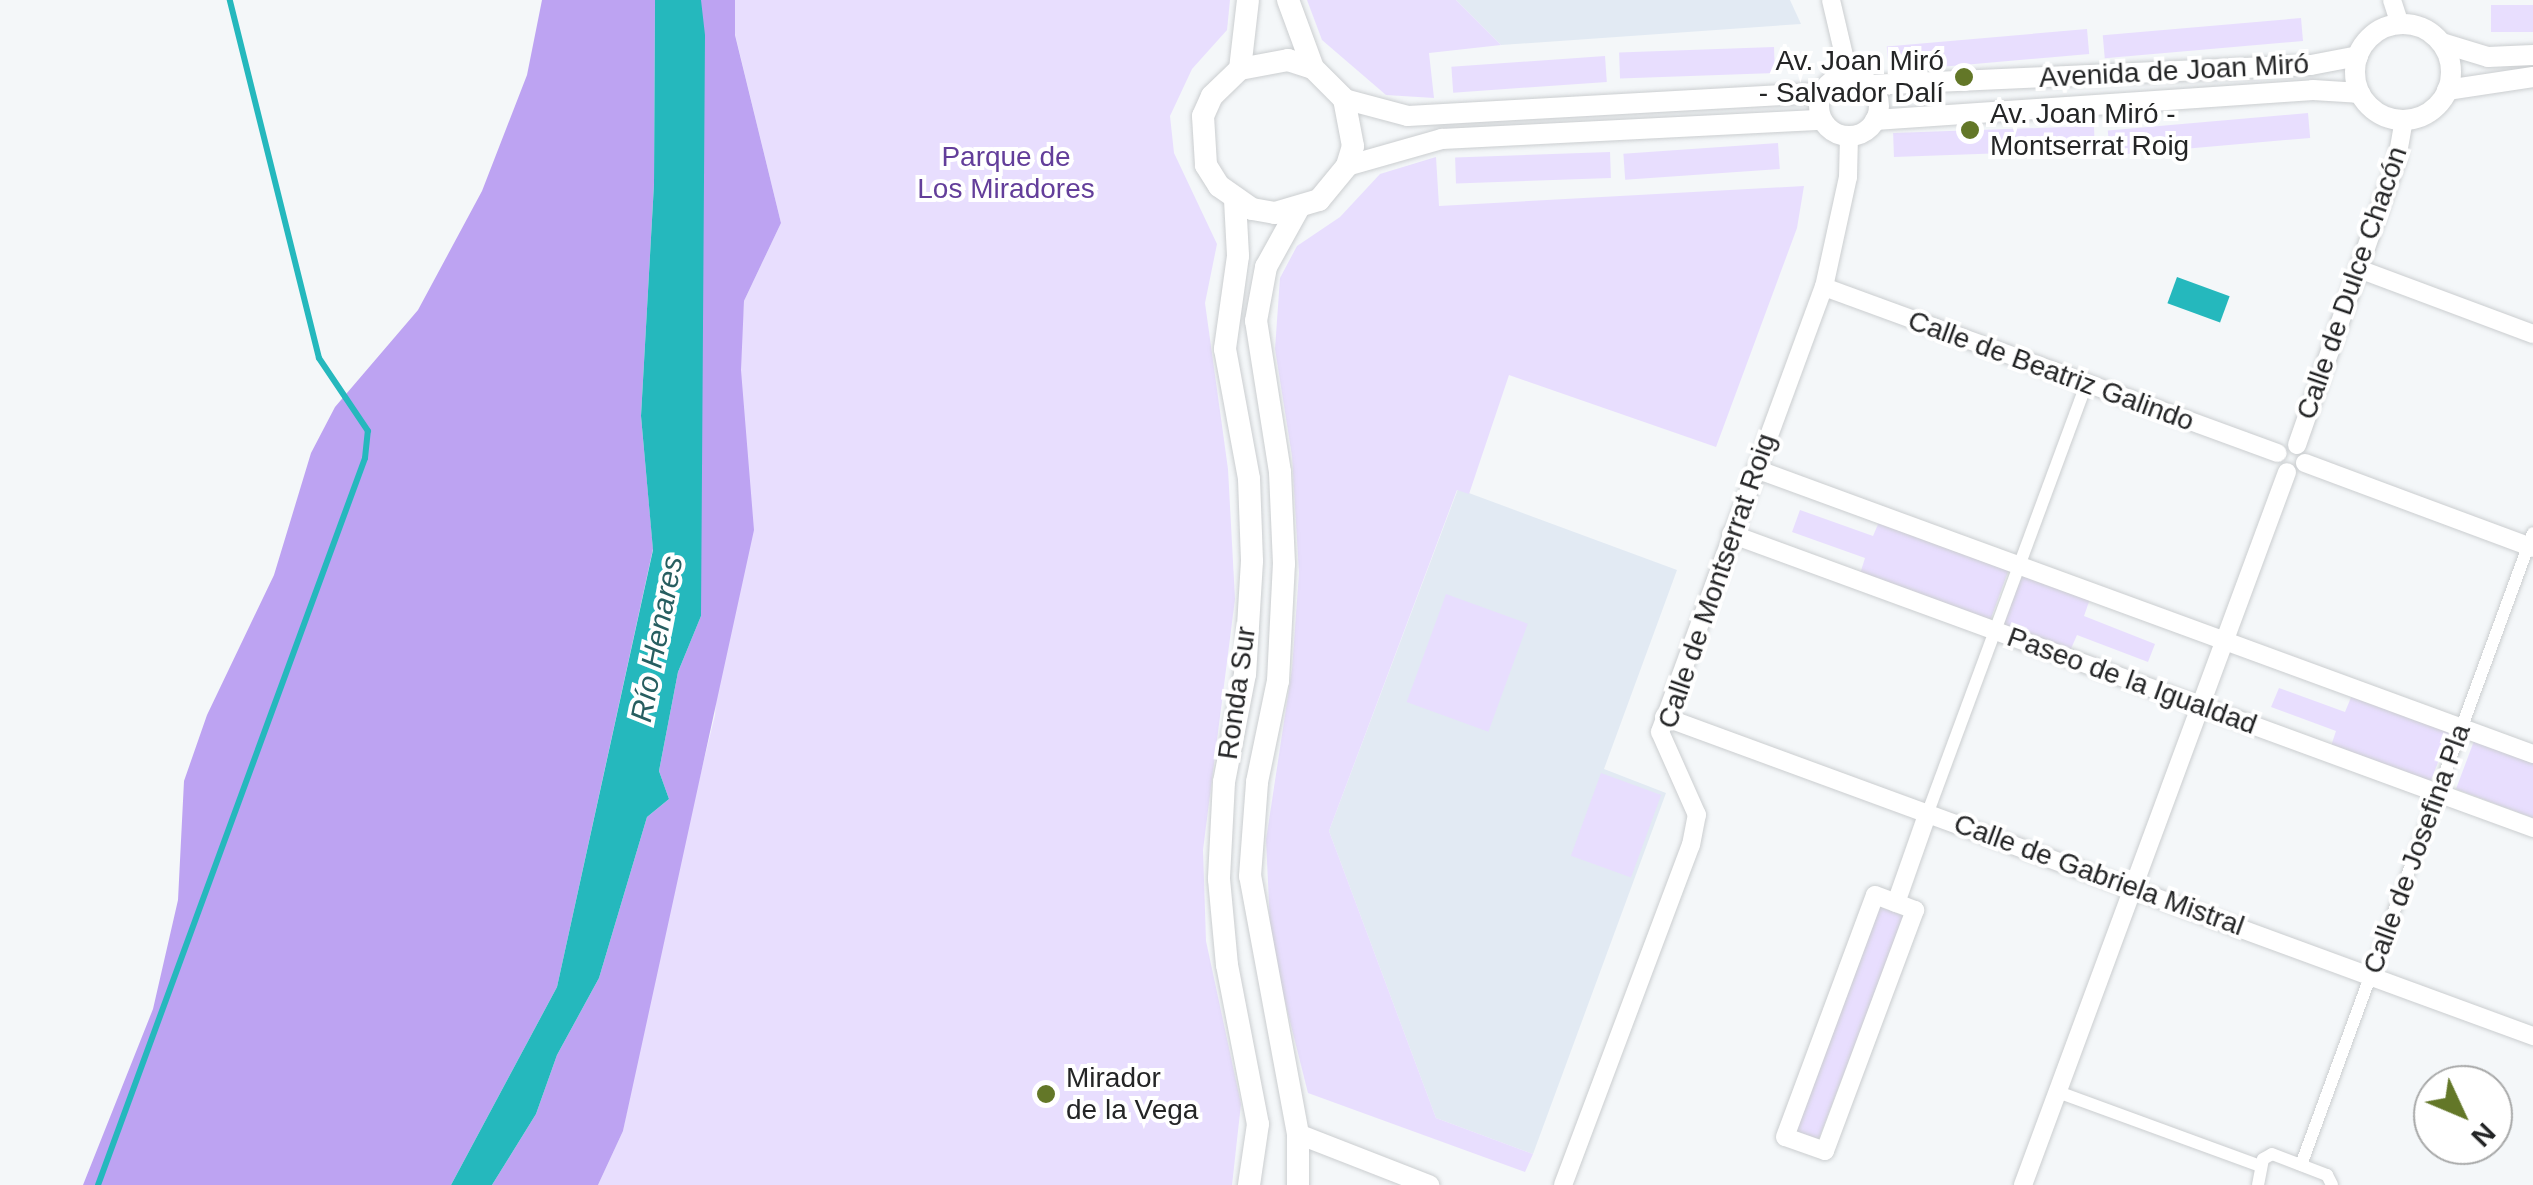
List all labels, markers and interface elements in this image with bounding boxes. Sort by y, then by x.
place label: Av. Joan Miró - Salvador Dalí [1759,44,1944,110]
street label: Avenida de Joan Miró [2038,47,2310,95]
marker: Av. Joan Miró - Salvador Dalí [1953,66,1975,88]
place label: Av. Joan Miró - Montserrat Roig [1990,97,2189,163]
marker: Av. Joan Miró - Montserrat Roig [1959,119,1981,141]
park label: Parque de Los Miradores [917,140,1095,206]
street label: Calle de Dulce Chacón [2289,142,2415,424]
street label: Calle de Beatriz Galindo [1903,304,2199,438]
street label: Calle de Montserrat Roig [1651,429,1783,733]
water label: Río Henares [623,553,691,725]
street label: Paseo de la Igualdad [2003,620,2261,742]
street label: Ronda Sur [1211,624,1263,762]
street label: Calle de Josefina Pla [2356,720,2478,978]
street label: Calle de Gabriela Mistral [1949,807,2249,943]
place label: Mirador de la Vega [1066,1061,1198,1127]
north arrow [2413,1065,2513,1165]
marker: Mirador de la Vega [1035,1083,1057,1105]
text: N [2465,1117,2502,1153]

